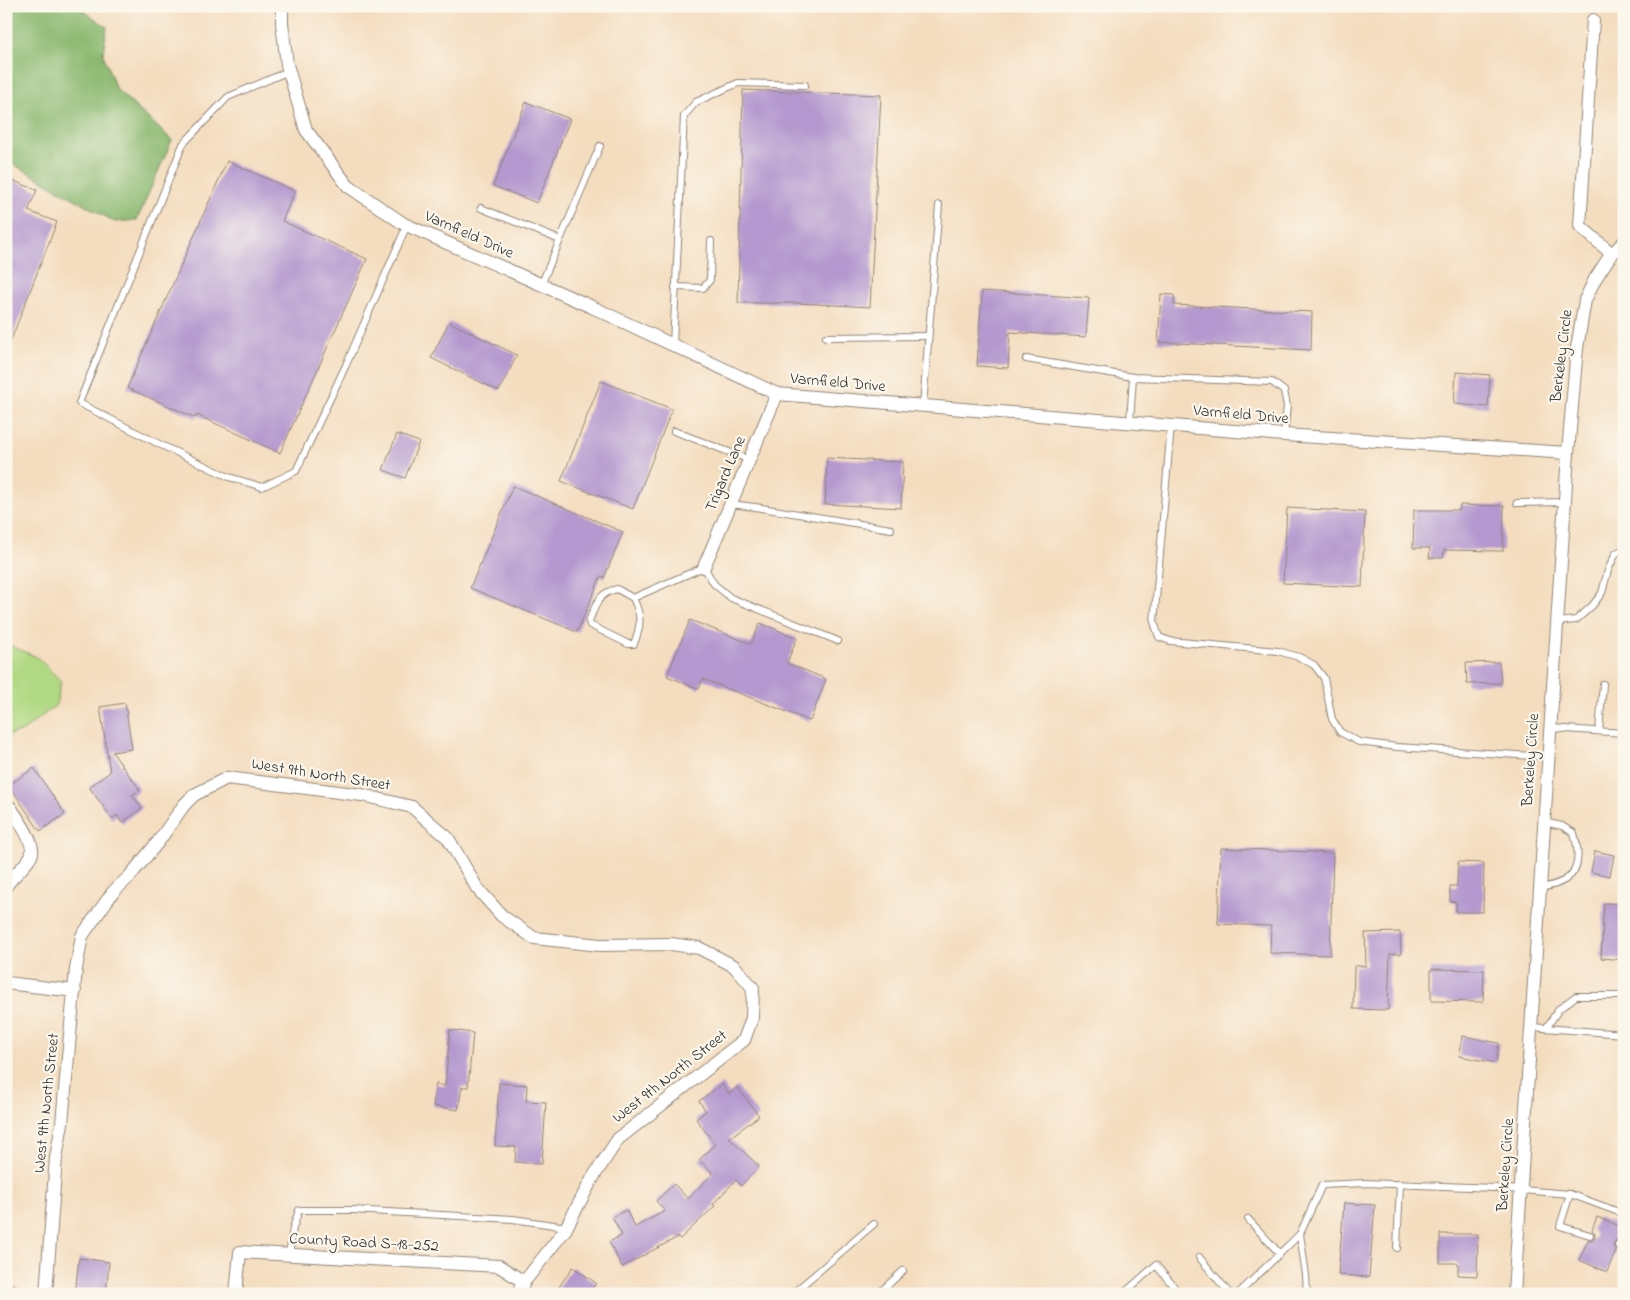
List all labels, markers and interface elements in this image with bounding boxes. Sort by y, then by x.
street label: Varnfield Drive [420,204,518,266]
street label: Berkeley Circle [1544,307,1580,405]
street label: Varnfield Drive [788,367,887,399]
street label: Varnfield Drive [1191,399,1290,431]
street label: Trigard Lane [699,432,753,516]
street label: Berkeley Circle [1516,712,1546,808]
street label: West 9th North Street [250,752,393,798]
street label: West 9th North Street [607,1024,733,1130]
street label: West 9th North Street [28,1031,66,1174]
street label: Berkeley Circle [1491,1117,1521,1213]
street label: County Road S-18-252 [289,1227,439,1259]

